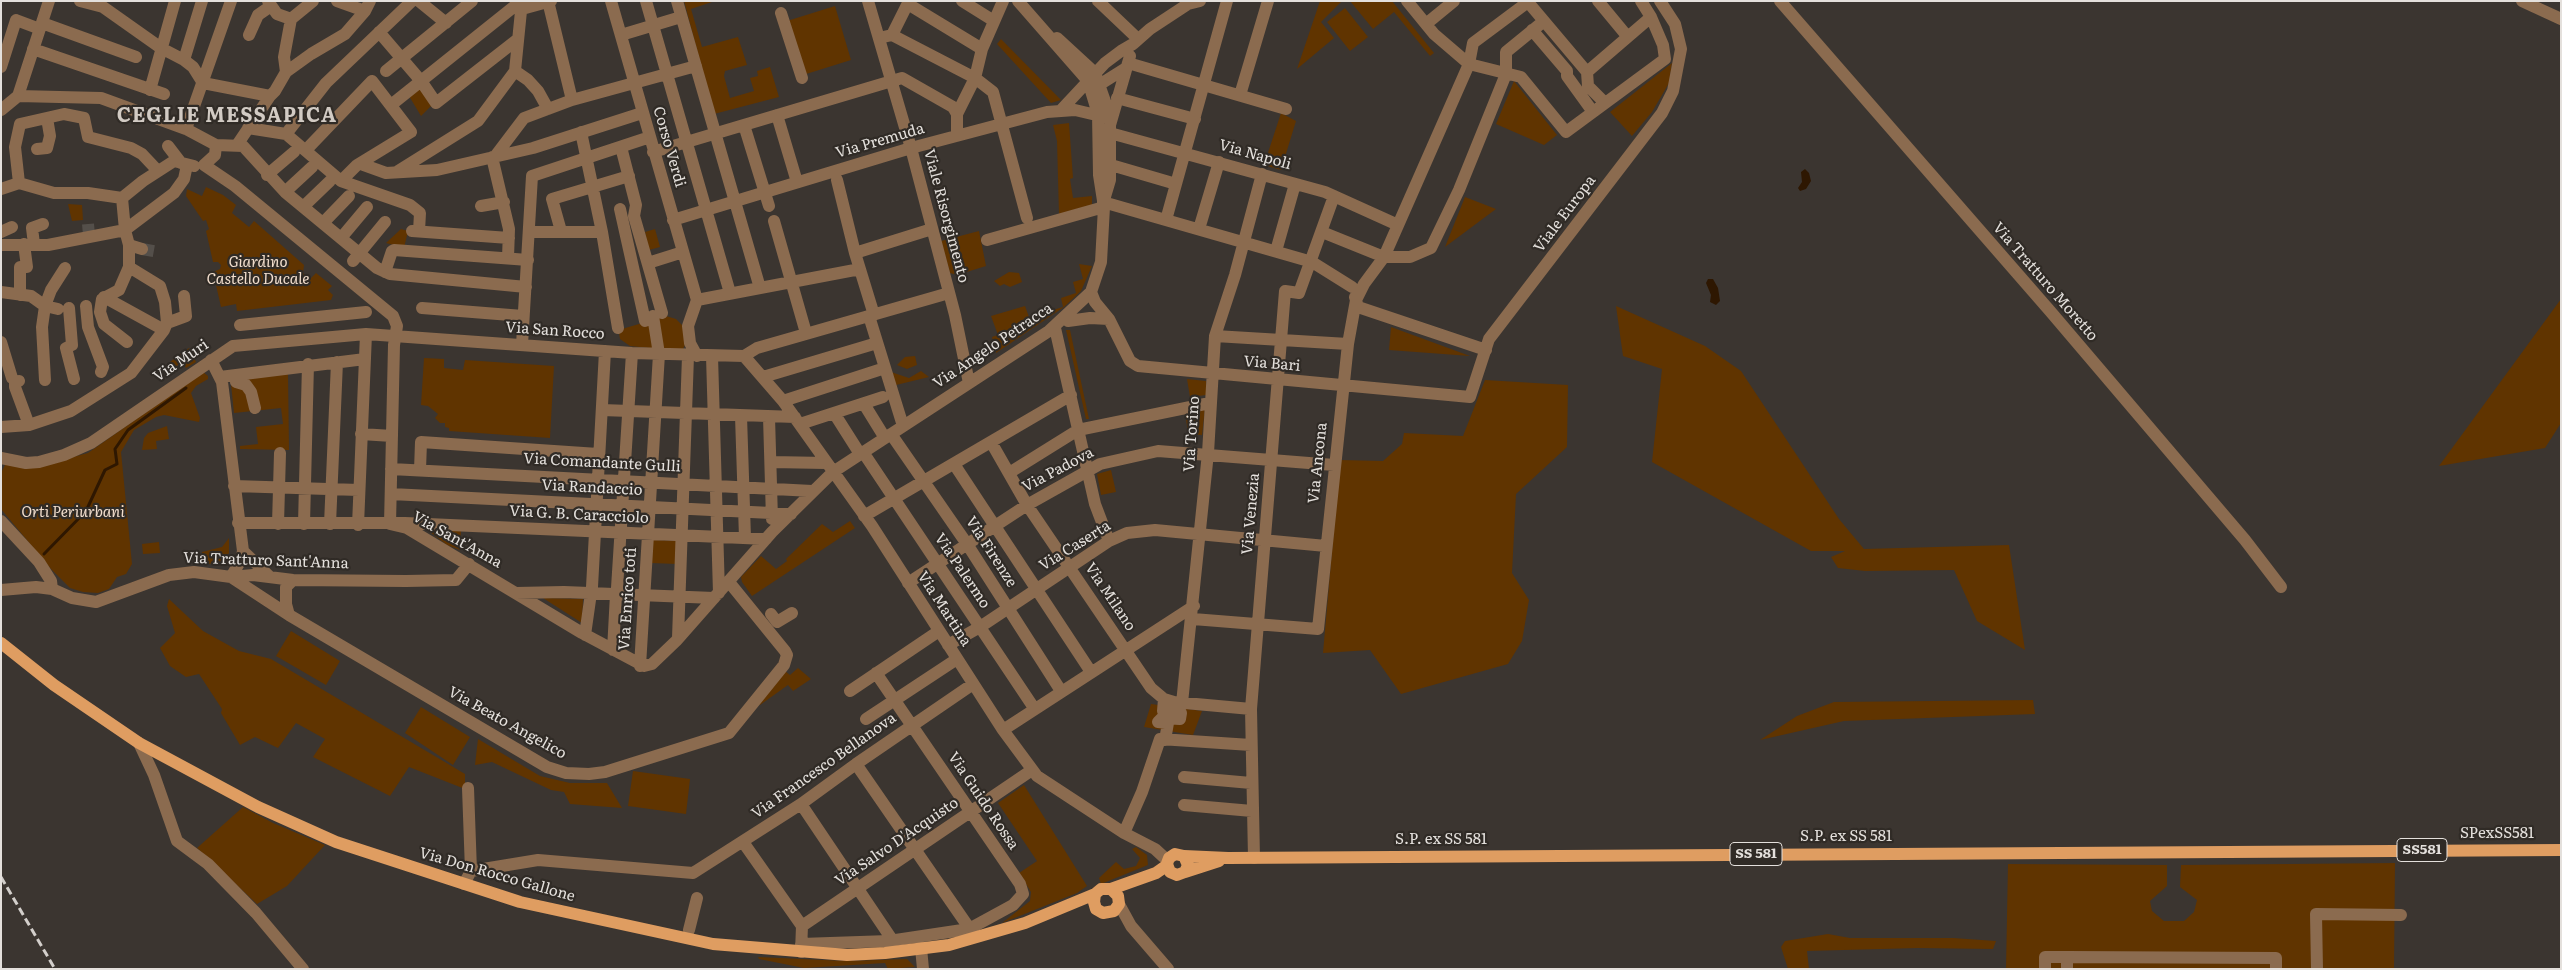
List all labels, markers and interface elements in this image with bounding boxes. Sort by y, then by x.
district label: CEGLIE MESSAPICA [115,104,339,128]
street label: Corso Verdi [649,105,689,189]
street label: Via Premuda [834,120,926,162]
street label: Via Napoli [1217,136,1293,174]
street label: Viale Risorgimento [919,147,973,285]
street label: Viale Europa [1530,172,1600,256]
street label: Via Tratturo Moretto [1989,219,2101,345]
park label: Giardino Castello Ducale [207,254,309,289]
street label: Via Angelo Petracca [930,299,1056,393]
street label: Via San Rocco [505,319,605,343]
street label: Via Muri [150,336,212,386]
street label: Via Bari [1243,353,1301,375]
street label: Via Torino [1180,395,1204,473]
street label: Via Ancona [1305,421,1331,505]
street label: Via Padova [1019,444,1097,496]
street label: Via Comandante Gulli [523,450,681,476]
street label: Via Venezia [1238,472,1264,556]
street label: Via Randaccio [541,476,643,500]
street label: Via G. B. Caracciolo [509,502,649,528]
park label: Orti Periurbani [21,504,125,522]
street label: Via Sant'Anna [409,508,505,572]
street label: Via Firenze [961,513,1021,591]
street label: Via Caserta [1036,517,1114,575]
street label: Via Palermo [930,530,994,612]
street label: Via Enrico toti [615,547,641,651]
street label: Via Tratturo Sant'Anna [183,549,349,573]
street label: Via Milano [1081,559,1139,635]
street label: Via Martina [913,568,975,650]
street label: Via Beato Angelico [445,683,569,763]
street label: Via Francesco Bellanova [748,709,900,823]
street label: Via Guido Rossa [944,749,1022,853]
street label: Via Salvo D'Acquisto [832,794,962,890]
street label: SPexSS581 [2460,825,2534,843]
street label: S.P. ex SS 581 [1800,828,1892,846]
street label: S.P. ex SS 581 [1395,831,1487,849]
road number: SS581 [2397,838,2447,862]
road number: SS 581 [1730,842,1782,866]
street label: Via Don Rocco Gallone [417,844,577,906]

